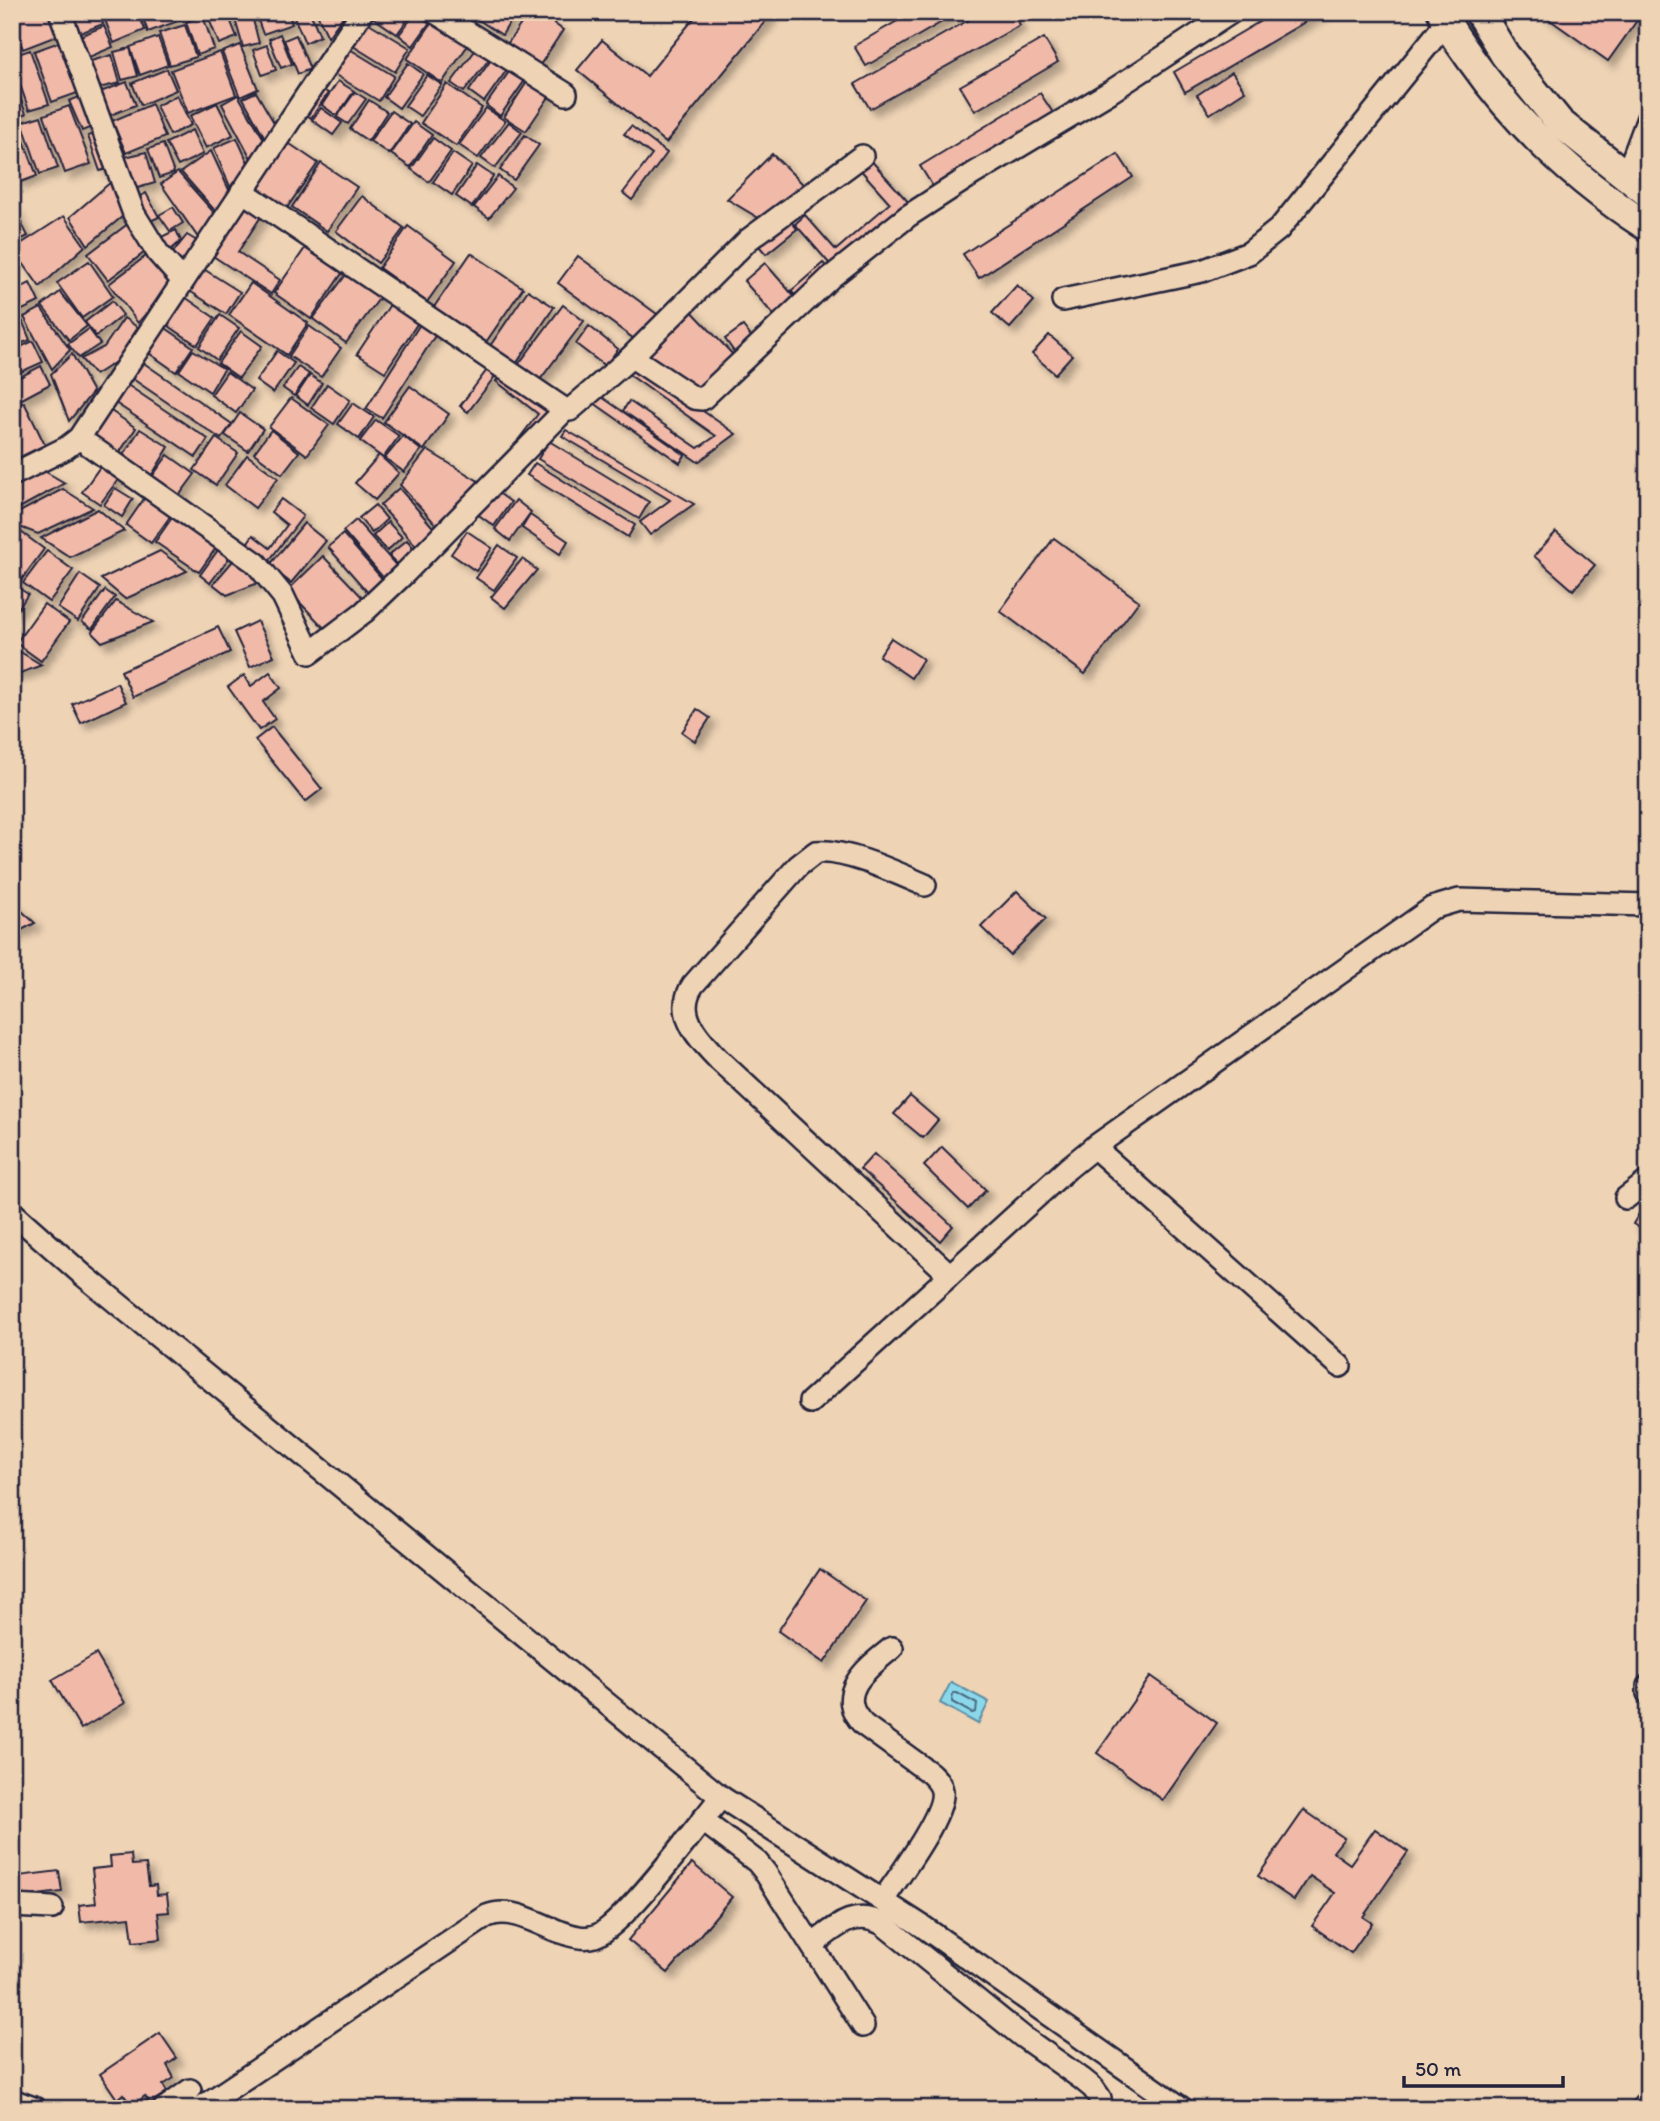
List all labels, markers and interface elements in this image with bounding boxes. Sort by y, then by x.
scale bar [1404,2044,1564,2088]
text: 50 m [1415,2056,1462,2081]

